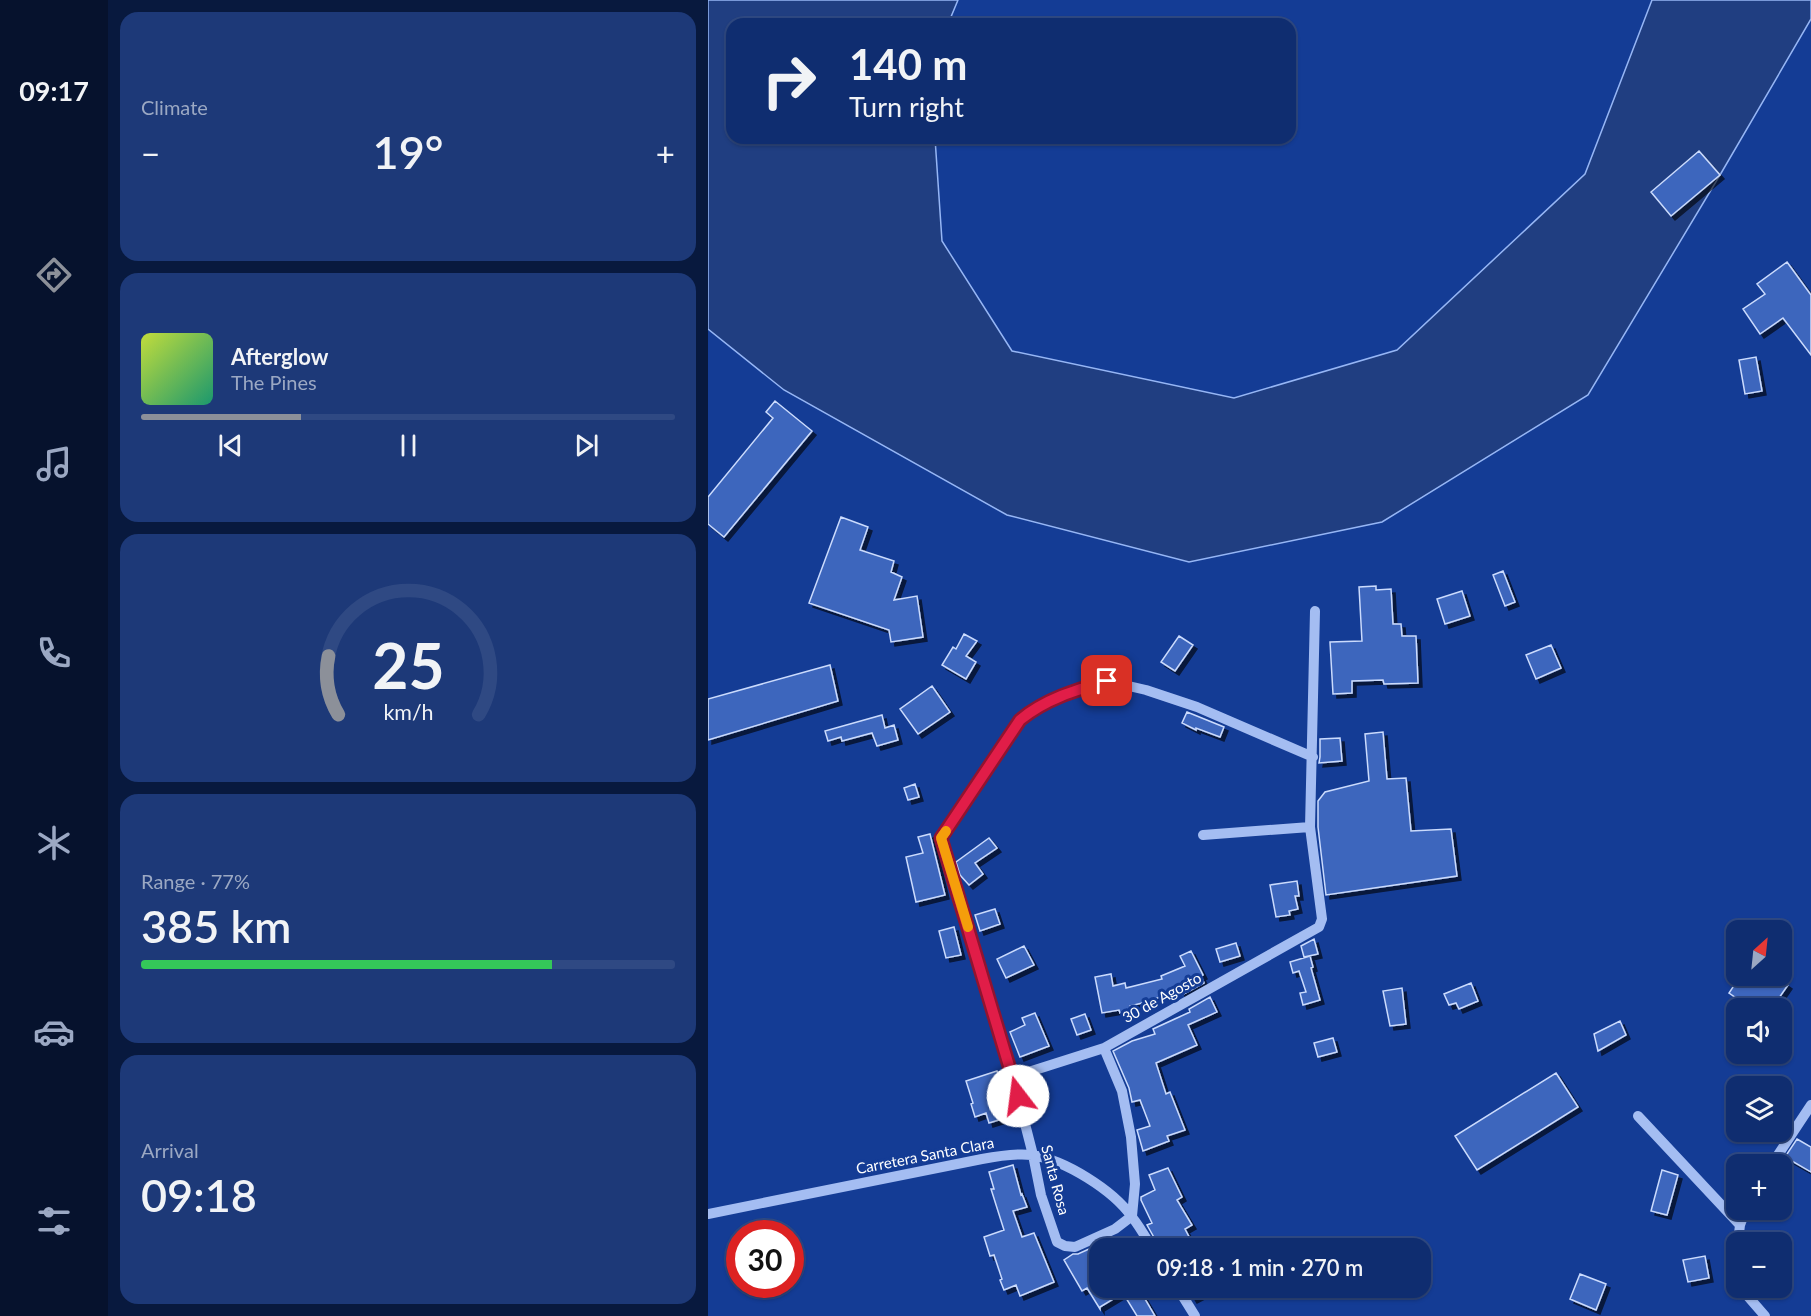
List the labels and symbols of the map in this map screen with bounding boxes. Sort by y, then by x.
pin [1081,655,1132,706]
north arrow [1726,920,1792,986]
street label: 30 de Agosto [1119,968,1204,1026]
position arrow [986,1064,1050,1128]
street label: Carretera Santa Clara [854,1133,995,1177]
street label: Santa Rosa [1038,1143,1074,1217]
speed limit sign: 30 [726,1220,804,1298]

